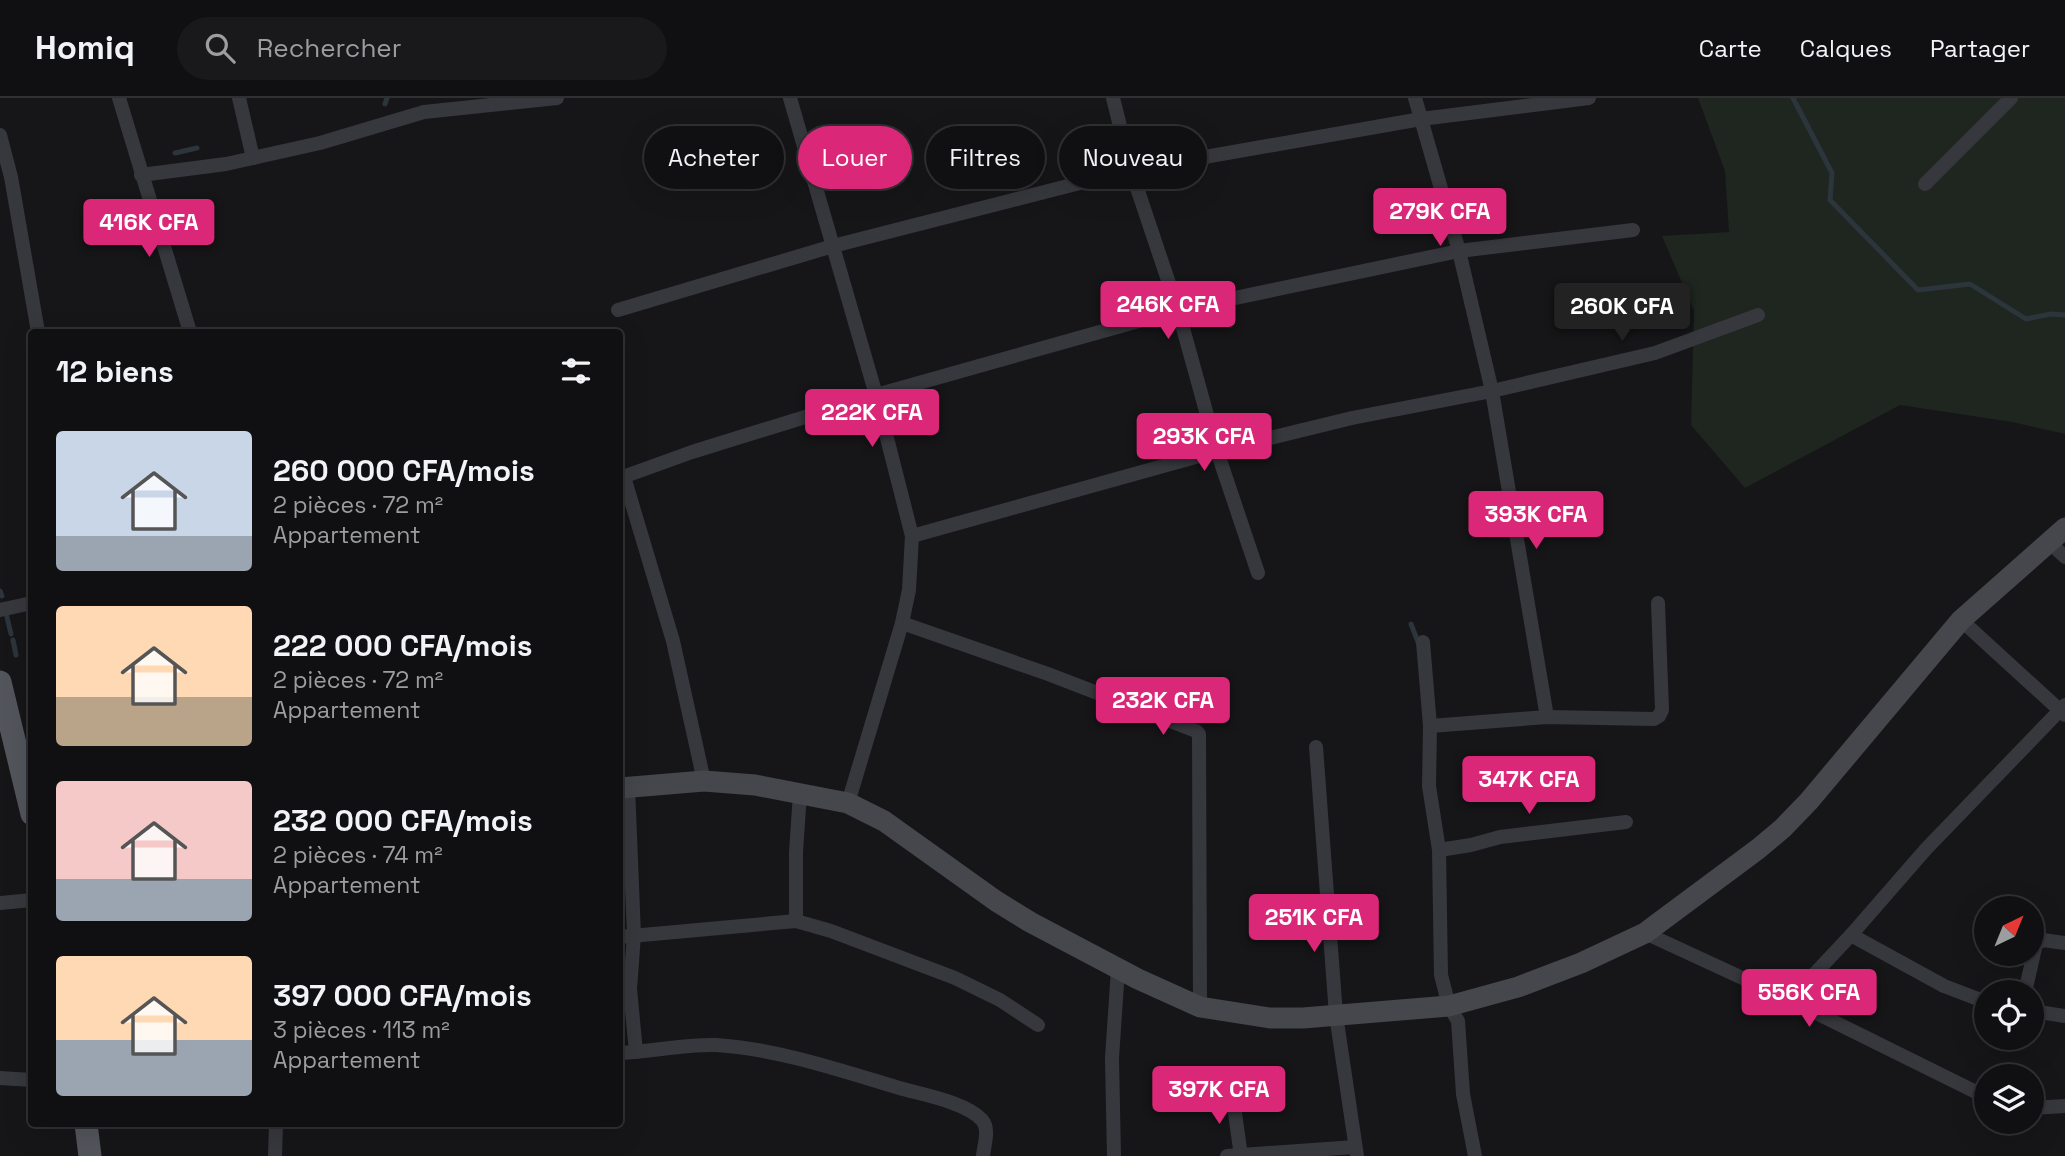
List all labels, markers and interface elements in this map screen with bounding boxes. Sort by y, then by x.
search box [177,17,667,80]
text: Homiq [35,27,135,69]
icon: search [201,29,239,67]
text: Rechercher [257,31,402,65]
text: Carte [1699,33,1762,64]
text: Calques [1800,33,1892,64]
text: Partager [1930,33,2030,64]
chip: Acheter [644,126,784,189]
chip: Louer [798,126,912,189]
chip: Filtres [926,126,1045,189]
chip: Nouveau [1059,126,1207,189]
pin: 279K CFA [1368,188,1512,248]
text: 279K CFA [1389,196,1491,226]
pin: 416K CFA [77,200,221,259]
text: 416K CFA [99,207,199,237]
pin: 246K CFA [1096,282,1240,341]
pin: 260K CFA [1550,284,1694,343]
text: 246K CFA [1116,289,1220,319]
text: 260K CFA [1570,291,1674,321]
text: 12 biens [56,352,174,391]
icon: filters [557,352,595,390]
pin: 222K CFA [800,390,944,449]
text: 222K CFA [821,397,923,427]
pin: 293K CFA [1132,414,1276,473]
text: 293K CFA [1153,421,1255,451]
text: 260 000 CFA/mois [273,451,535,490]
icon: home [112,459,196,543]
text: 2 pièces · 72 m² [273,490,443,520]
pin: 393K CFA [1464,491,1608,551]
text: 393K CFA [1484,499,1588,529]
text: Appartement [273,520,421,550]
text: 222 000 CFA/mois [273,626,532,665]
icon: home [112,634,196,718]
text: 2 pièces · 72 m² [273,665,443,695]
pin: 232K CFA [1091,678,1235,737]
text: 232K CFA [1112,685,1214,715]
text: Appartement [273,695,421,725]
pin: 347K CFA [1457,756,1601,816]
text: 347K CFA [1478,764,1580,794]
text: 232 000 CFA/mois [273,801,533,840]
icon: home [112,809,196,893]
text: 2 pièces · 74 m² [273,840,443,870]
text: Appartement [273,870,421,900]
pin: 251K CFA [1242,894,1386,954]
north arrow [1974,896,2044,966]
map controls [1974,896,2044,1134]
text: 251K CFA [1265,902,1363,932]
pin: 556K CFA [1737,970,1881,1029]
text: 397 000 CFA/mois [273,976,532,1015]
text: 556K CFA [1758,977,1860,1007]
button: locate [1974,980,2044,1050]
icon: home [112,984,196,1068]
text: 3 pièces · 113 m² [273,1015,450,1045]
text: Appartement [273,1045,421,1075]
button: layers [1974,1064,2044,1134]
pin: 397K CFA [1147,1066,1291,1126]
text: 397K CFA [1168,1074,1270,1104]

